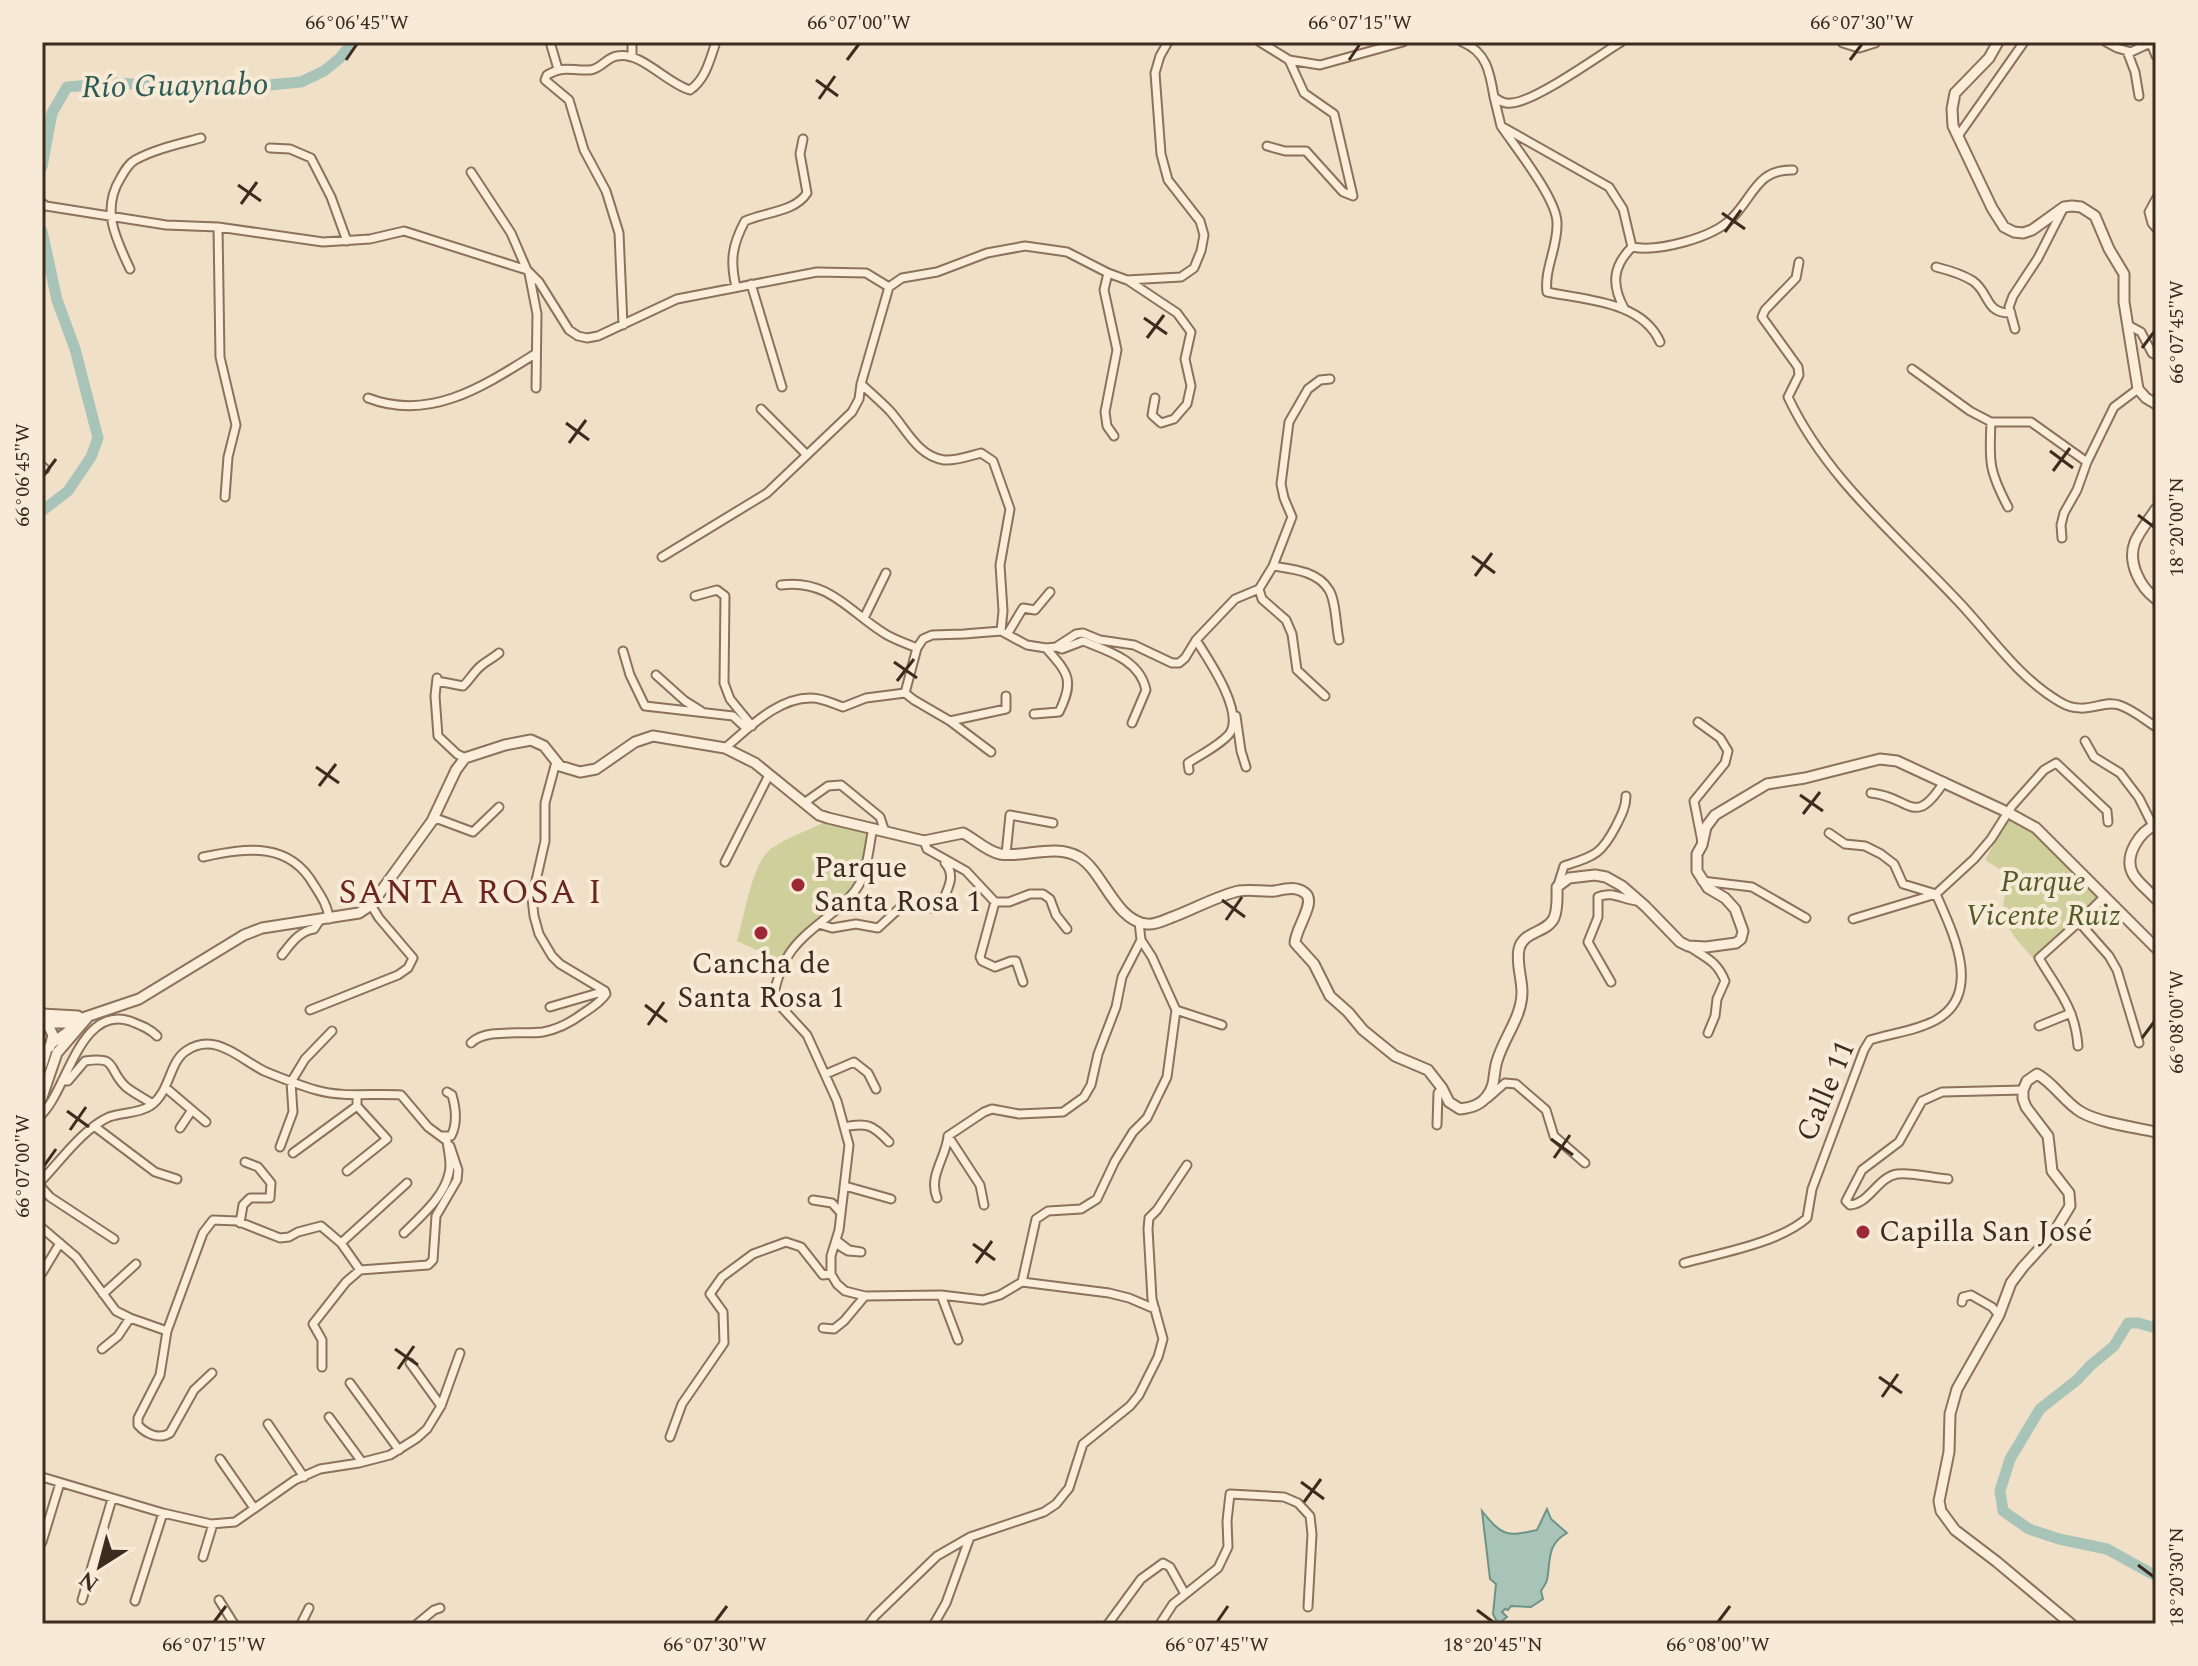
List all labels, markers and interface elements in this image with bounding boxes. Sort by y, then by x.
text: 66°06'45"W [305,8,409,38]
text: 66°07'00"W [807,8,911,38]
text: 66°07'15"W [1308,8,1412,38]
text: 66°07'30"W [1810,8,1914,38]
water label: Río Guaynabo [81,60,269,112]
text: 66°07'45"W [2162,280,2192,384]
text: 66°06'45"W [8,423,38,527]
text: 18°20'00"N [2162,477,2192,577]
place label: Parque Santa Rosa 1 [814,845,982,925]
park label: Parque Vicente Ruiz [1965,859,2121,939]
district label: SANTA ROSA I [338,867,604,919]
marker: Parque Santa Rosa 1 [789,876,807,894]
marker: Cancha de Santa Rosa 1 [752,924,770,942]
place label: Cancha de Santa Rosa 1 [677,941,845,1021]
text: 66°08'00"W [2162,970,2192,1074]
street label: Calle 11 [1784,1033,1868,1149]
text: 66°07'00"W [8,1114,38,1218]
place label: Capilla San José [1879,1209,2093,1255]
marker: Capilla San José [1854,1223,1872,1241]
north arrow [60,1526,140,1606]
text: 18°20'30"N [2162,1527,2192,1627]
text: N [72,1562,106,1600]
text: 66°07'15"W [162,1630,266,1660]
text: 66°07'30"W [663,1630,767,1660]
text: 66°07'45"W [1165,1630,1269,1660]
text: 18°20'45"N [1443,1630,1543,1660]
text: 66°08'00"W [1666,1630,1770,1660]

